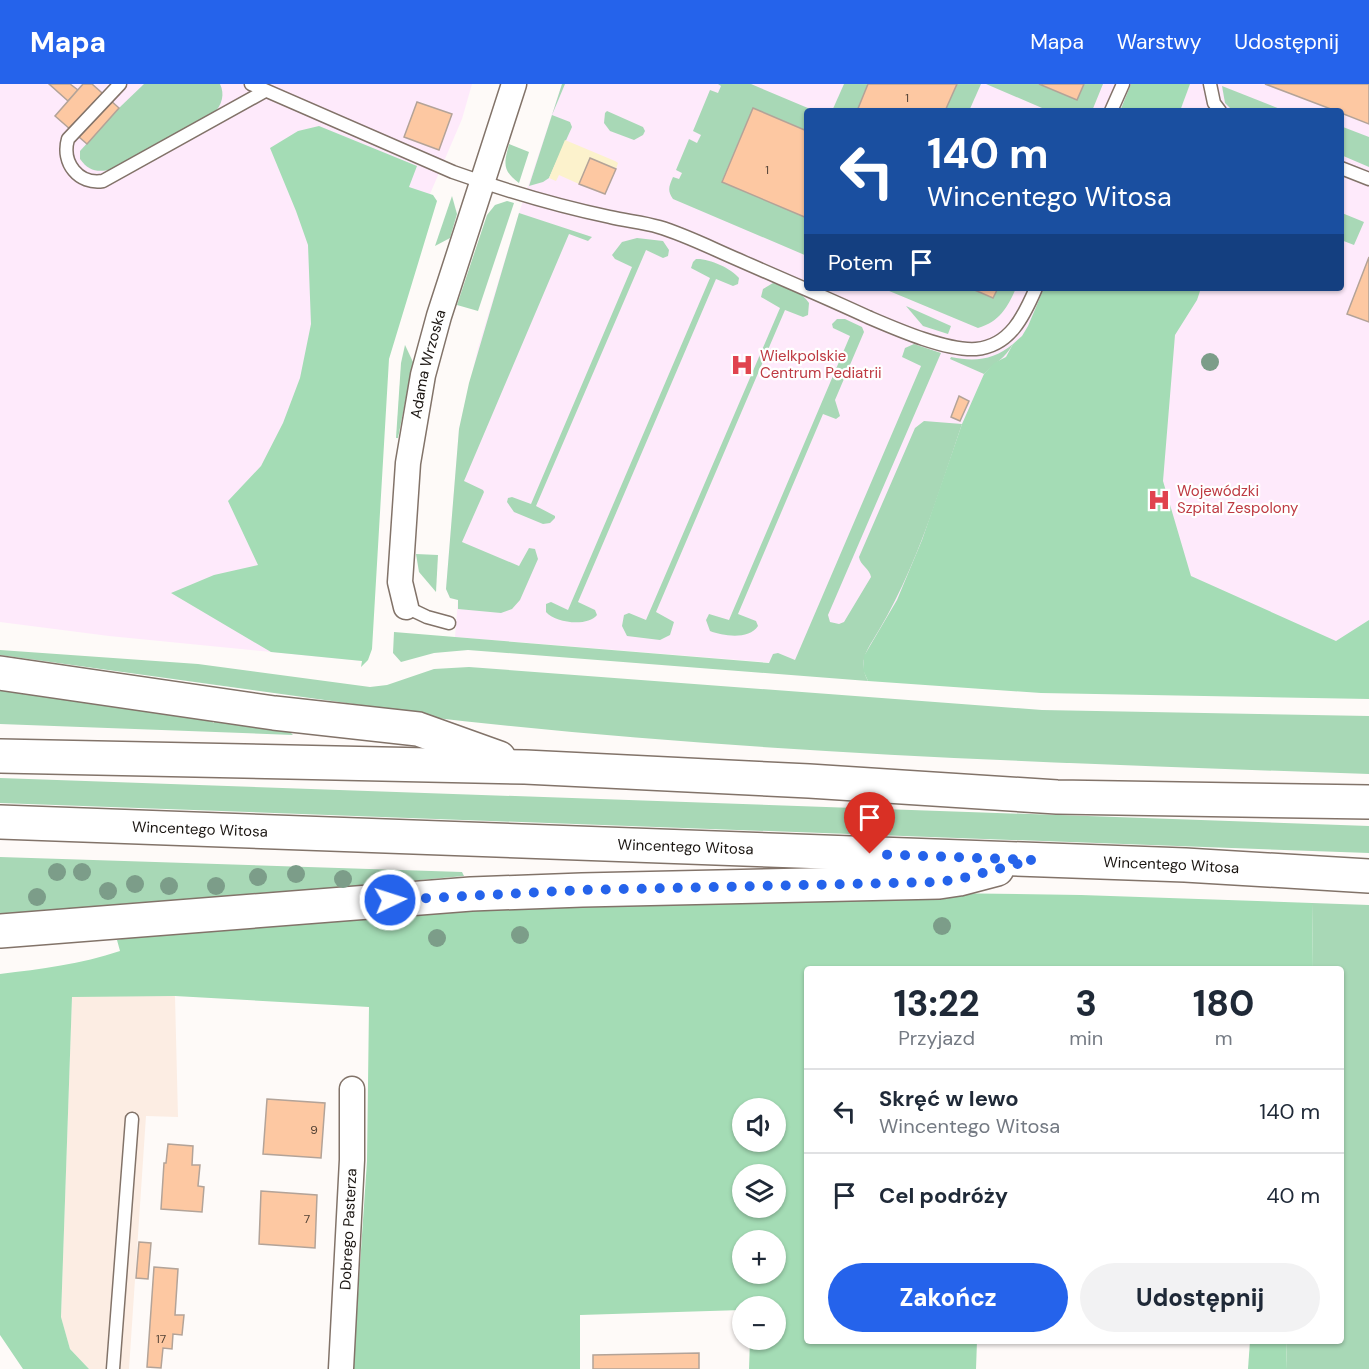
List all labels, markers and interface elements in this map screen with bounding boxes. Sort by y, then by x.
text: Mapa [30,24,106,61]
text: Mapa [1030,28,1084,56]
text: Warstwy [1117,28,1201,56]
text: Udostępnij [1234,28,1339,56]
house number: 1 [905,90,909,106]
text: 140 m [927,126,1049,181]
icon: left [828,132,906,210]
house number: 1 [765,162,769,178]
text: Wincentego Witosa [927,179,1172,214]
icon: arrive [905,246,938,279]
text: Potem [828,248,893,277]
street label: Adama Wrzoska [406,307,450,420]
place label: Wielkpolskie Centrum Pediatrii [760,346,882,383]
hospital icon: Wielkpolskie Centrum Pediatrii [729,352,755,378]
place label: Wojewódzki Szpital Zespolony [1177,481,1299,518]
hospital icon: Wojewódzki Szpital Zespolony [1146,487,1172,513]
pin [844,792,895,854]
icon: arrive [853,801,886,834]
street label: Wincentego Witosa [132,817,268,842]
street label: Wincentego Witosa [617,834,754,859]
street label: Wincentego Witosa [1103,852,1240,878]
position arrow [358,868,422,932]
text: 13:22 [894,980,980,1027]
text: 3 [1075,980,1097,1027]
text: 180 [1193,980,1254,1027]
text: Przyjazd [898,1025,975,1051]
text: min [1069,1025,1103,1051]
text: m [1215,1025,1233,1051]
text: Skręć w lewo [879,1084,1019,1113]
icon: left [828,1095,861,1128]
text: 140 m [1259,1097,1320,1126]
map controls [732,1098,786,1350]
button: sound [732,1098,786,1152]
text: Wincentego Witosa [879,1113,1060,1139]
house number: 9 [310,1122,318,1138]
button: layers [732,1164,786,1218]
street label: Dobrego Pasterza [335,1168,362,1291]
icon: arrive [828,1179,861,1212]
text: Cel podróży [879,1181,1008,1210]
text: 40 m [1266,1181,1320,1210]
house number: 7 [304,1211,310,1227]
button: + [732,1230,786,1284]
button: Zakończ [828,1263,1068,1332]
button: Udostępnij [1080,1263,1320,1332]
button: − [732,1296,786,1350]
house number: 17 [156,1331,166,1347]

